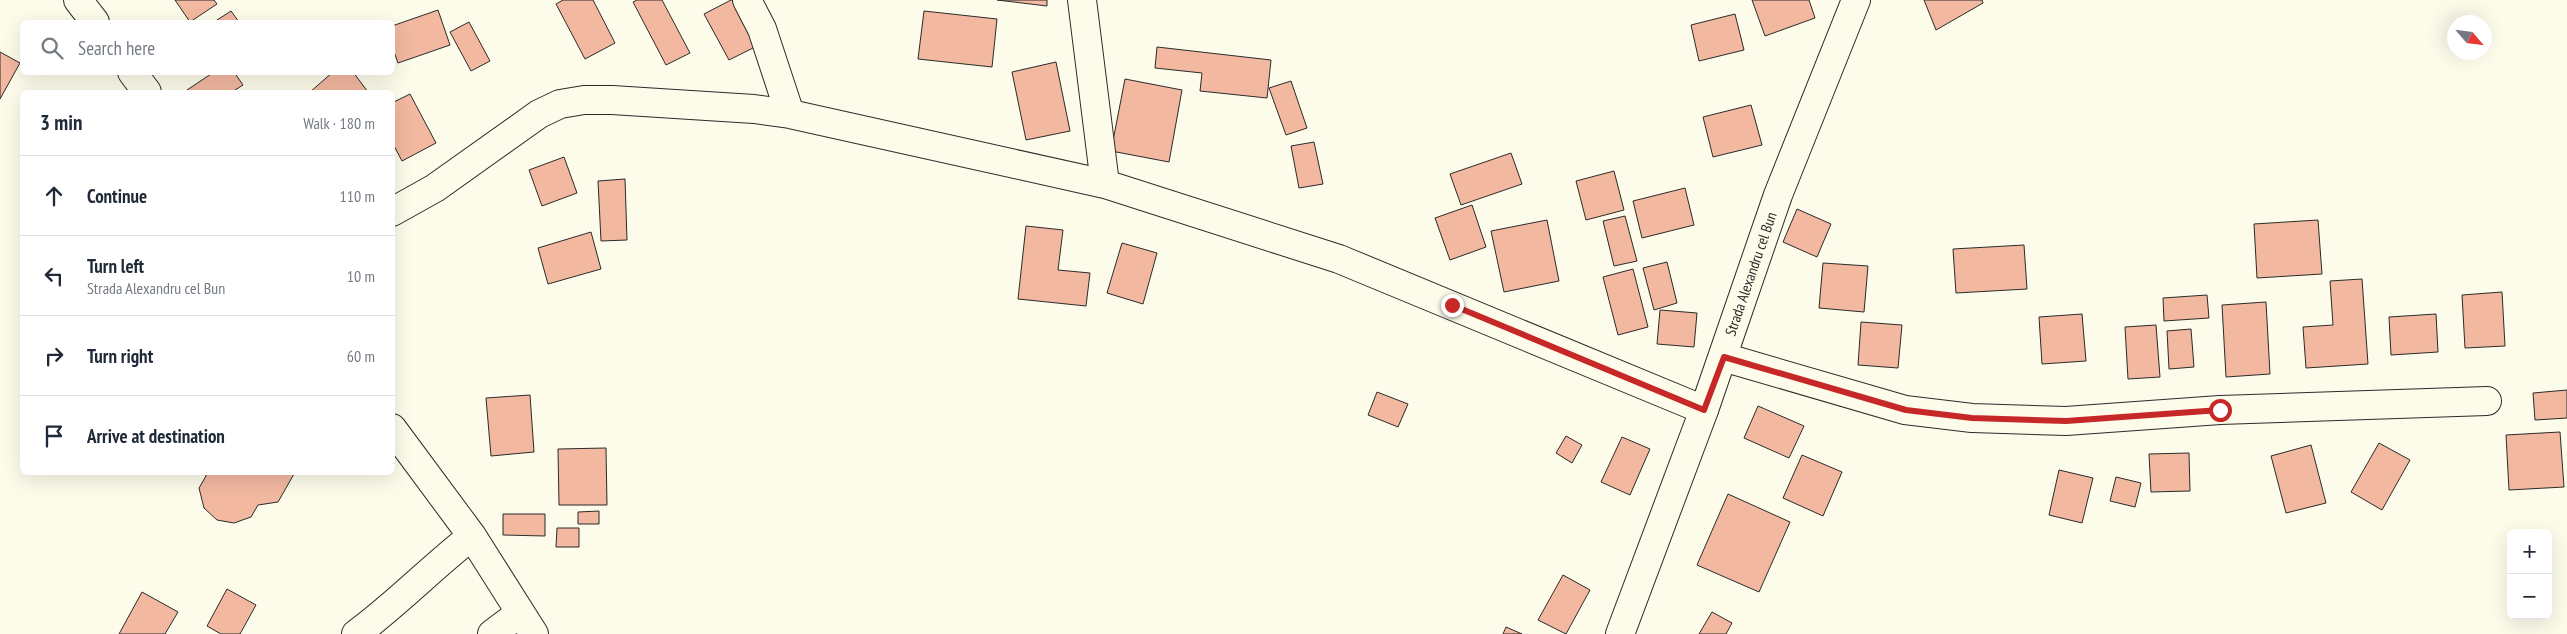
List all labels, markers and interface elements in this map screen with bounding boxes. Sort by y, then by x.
north arrow [2447,15,2492,60]
search box [20,20,395,75]
icon: search [38,34,66,62]
text: Search here [78,36,155,60]
text: 3 min [40,109,82,136]
text: Walk · 180 m [303,113,375,133]
icon: ahead [40,182,68,210]
text: Continue [87,184,147,208]
text: 110 m [340,186,375,206]
street label: Strada Alexandru cel Bun [1720,209,1781,338]
text: Turn left [87,254,144,278]
icon: left [40,262,68,290]
text: 10 m [347,266,375,286]
text: Strada Alexandru cel Bun [87,278,225,298]
route end [1441,294,1464,317]
icon: right [40,342,68,370]
text: Turn right [87,344,153,368]
text: 60 m [347,346,375,366]
route start [2209,399,2232,422]
icon: arrive [40,422,68,450]
text: Arrive at destination [87,424,225,448]
map controls [2507,529,2552,619]
button: + [2507,529,2552,574]
button: − [2507,574,2552,619]

